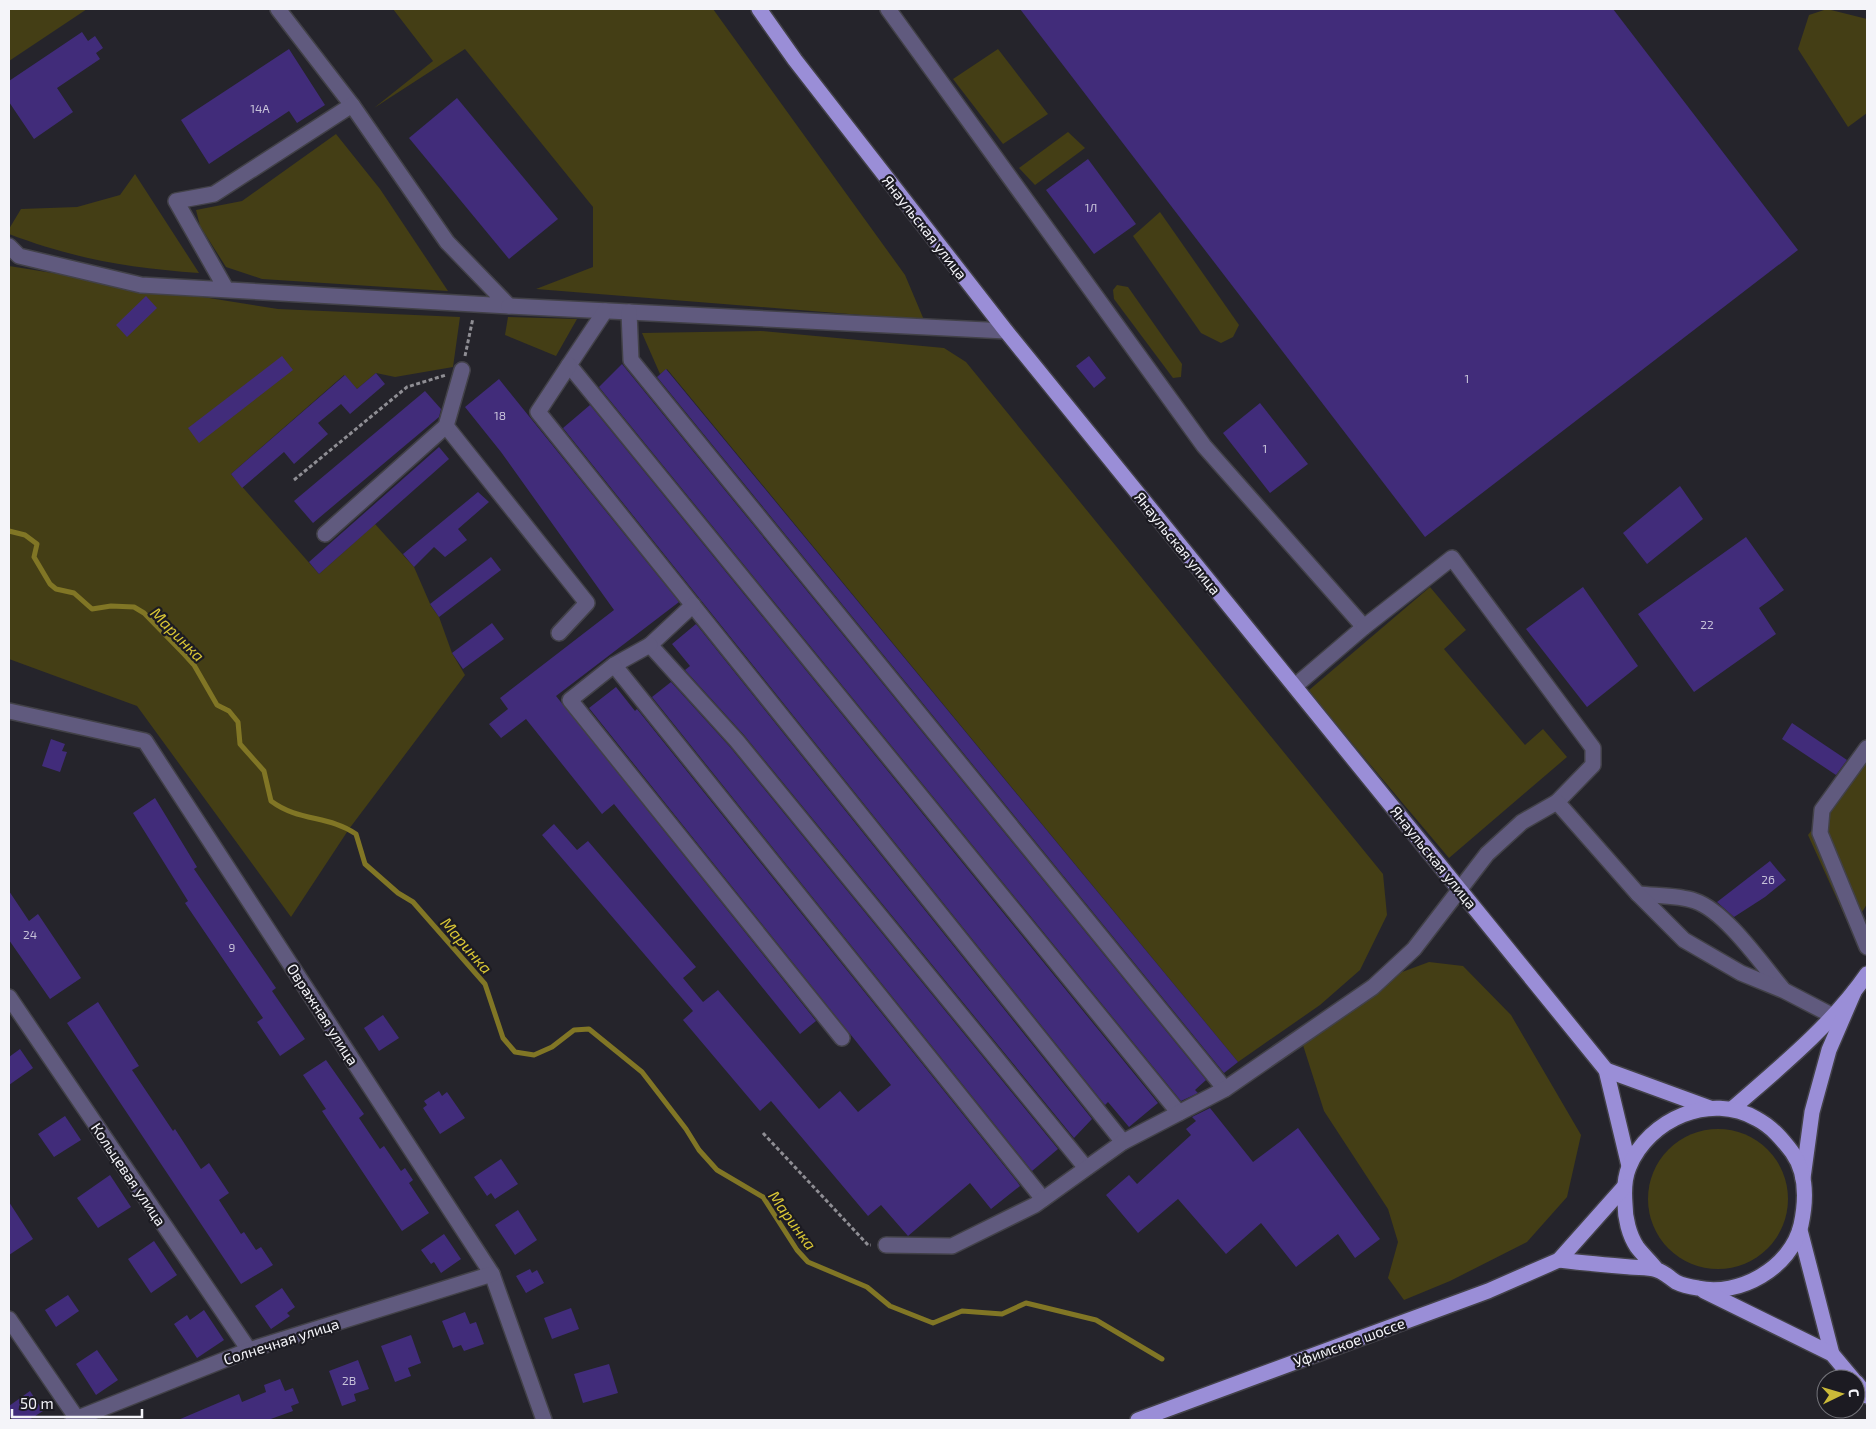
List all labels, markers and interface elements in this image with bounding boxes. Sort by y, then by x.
house number: 14А [250,101,270,115]
street label: Янаульская улица [878,171,971,283]
house number: 1Л [1085,200,1097,214]
house number: 1 [1465,371,1469,385]
house number: 18 [494,408,506,422]
house number: 1 [1263,441,1267,455]
street label: Янаульская улица [1130,488,1225,599]
water label: Маринка [147,603,209,665]
house number: 22 [1700,617,1714,631]
street label: Янаульская улица [1386,802,1481,913]
house number: 26 [1761,872,1775,886]
water label: Маринка [437,913,497,977]
house number: 24 [23,927,37,941]
house number: 9 [229,940,236,954]
street label: Овражная улица [283,960,363,1069]
street label: Кольцевая улица [87,1119,170,1230]
water label: Маринка [765,1187,821,1253]
street label: Уфимское шоссе [1291,1313,1407,1371]
street label: Солнечная улица [221,1314,341,1369]
north arrow [1816,1369,1866,1419]
house number: 2В [342,1373,356,1387]
scale bar [12,1386,142,1418]
text: С [1846,1388,1863,1398]
text: 50 m [20,1394,54,1412]

